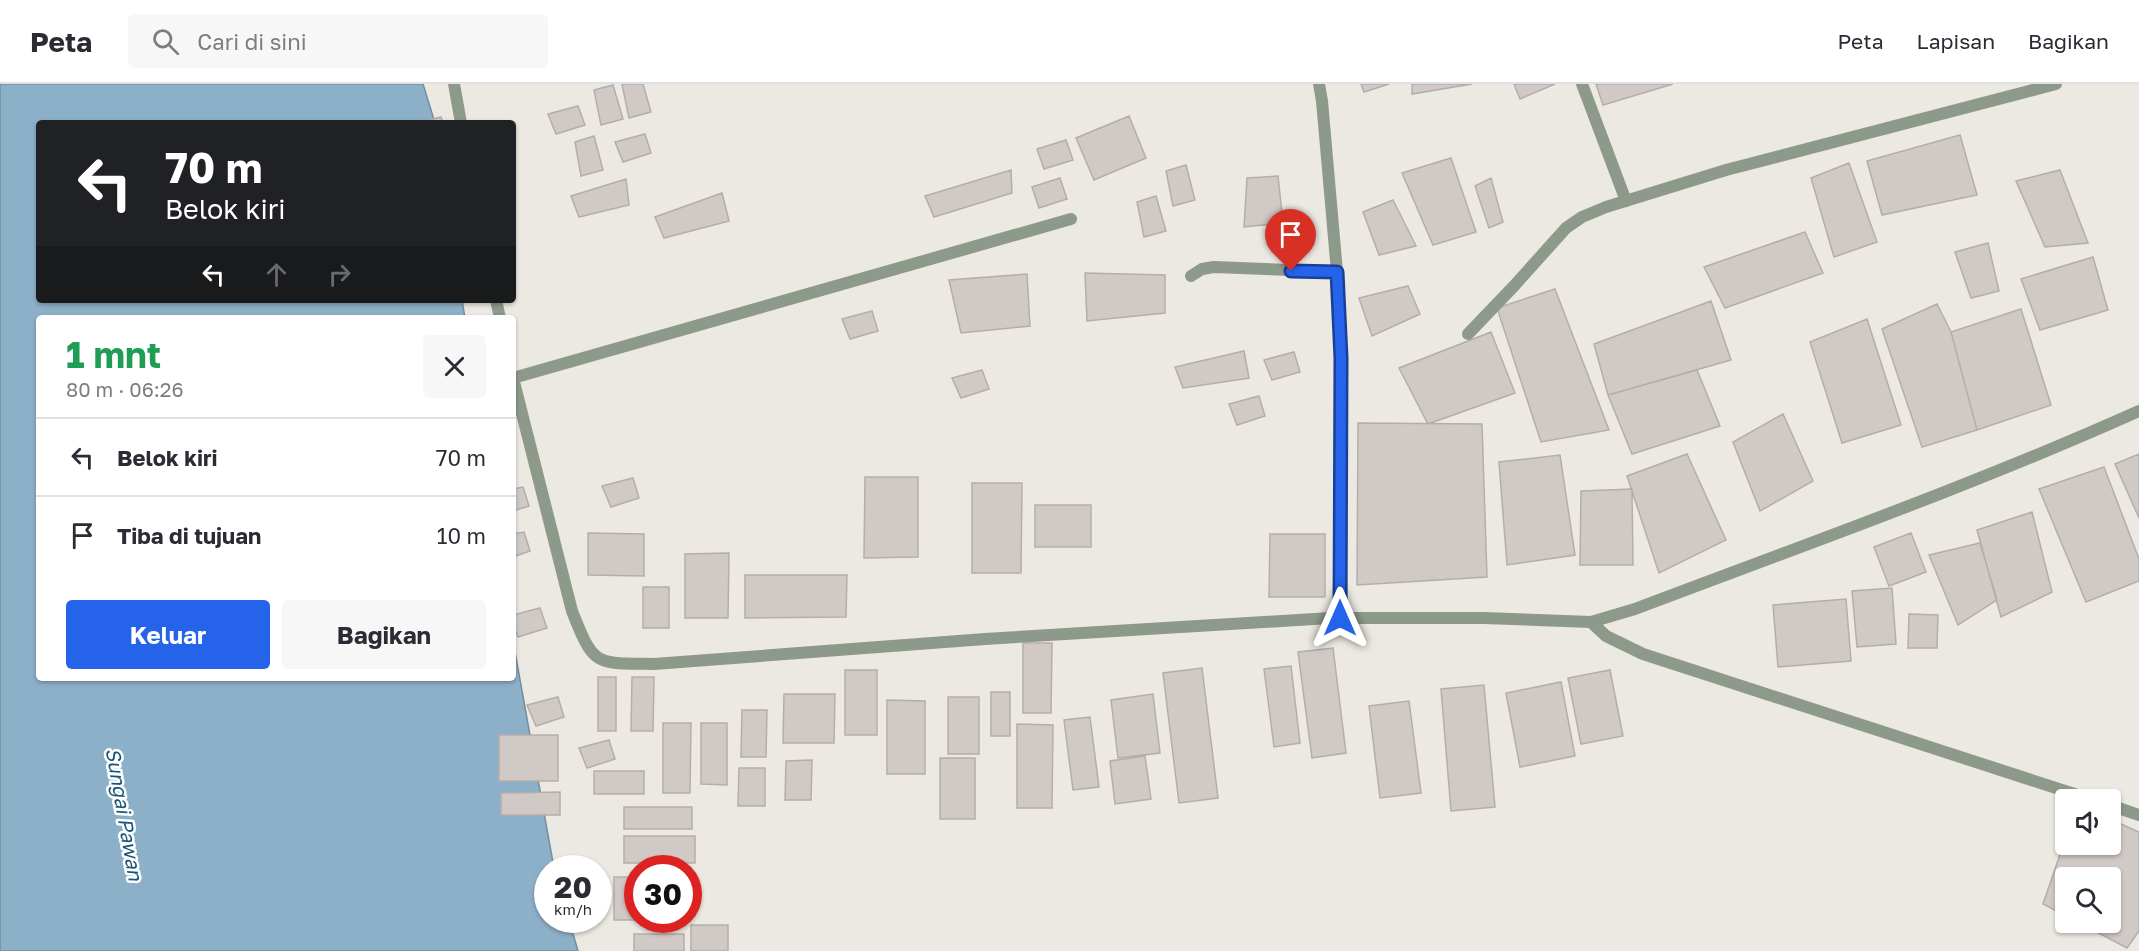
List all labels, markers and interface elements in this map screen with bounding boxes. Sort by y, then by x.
search box [128,14,548,68]
text: Peta [30,25,92,58]
icon: search [149,25,182,58]
text: Cari di sini [197,28,307,55]
text: Peta [1838,28,1884,54]
text: Lapisan [1917,28,1995,54]
text: Bagikan [2028,28,2109,54]
text: 70 m [165,142,262,192]
icon: left [66,144,144,222]
text: Belok kiri [165,193,286,225]
pin [1265,209,1316,271]
icon: arrive [1274,218,1307,251]
icon: left [197,258,230,291]
icon: ahead [260,258,293,291]
icon: right [323,258,356,291]
text: 1 mnt [66,333,161,376]
button: close [423,335,486,398]
text: 80 m · 06:26 [66,377,184,401]
icon: left [66,441,99,474]
text: Belok kiri [117,444,218,471]
text: 70 m [436,444,486,471]
icon: arrive [66,519,99,552]
text: Tiba di tujuan [117,522,261,549]
text: 10 m [437,522,486,549]
position arrow [1308,586,1372,650]
button: Keluar [66,600,270,669]
button: Bagikan [282,600,486,669]
water label: Sungai Pawan [101,746,149,883]
map controls [2055,789,2121,933]
button: sound [2055,789,2121,855]
speed limit sign: 30 [624,855,702,933]
button: search [2055,867,2121,933]
text: 20 [554,869,592,905]
text: km/h [554,900,592,918]

